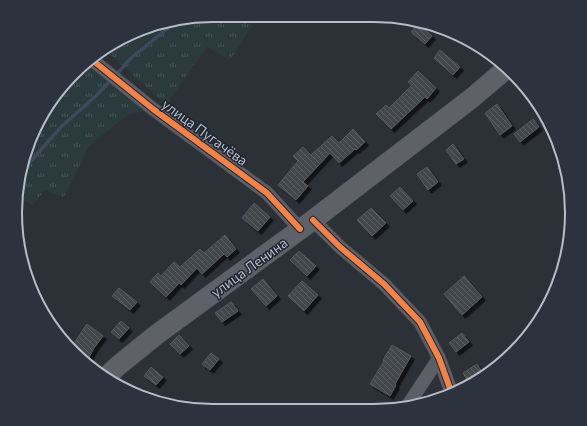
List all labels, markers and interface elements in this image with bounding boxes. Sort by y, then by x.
street label: улица Пугачёва [159,95,251,169]
street label: улица Ленина [208,234,290,300]

